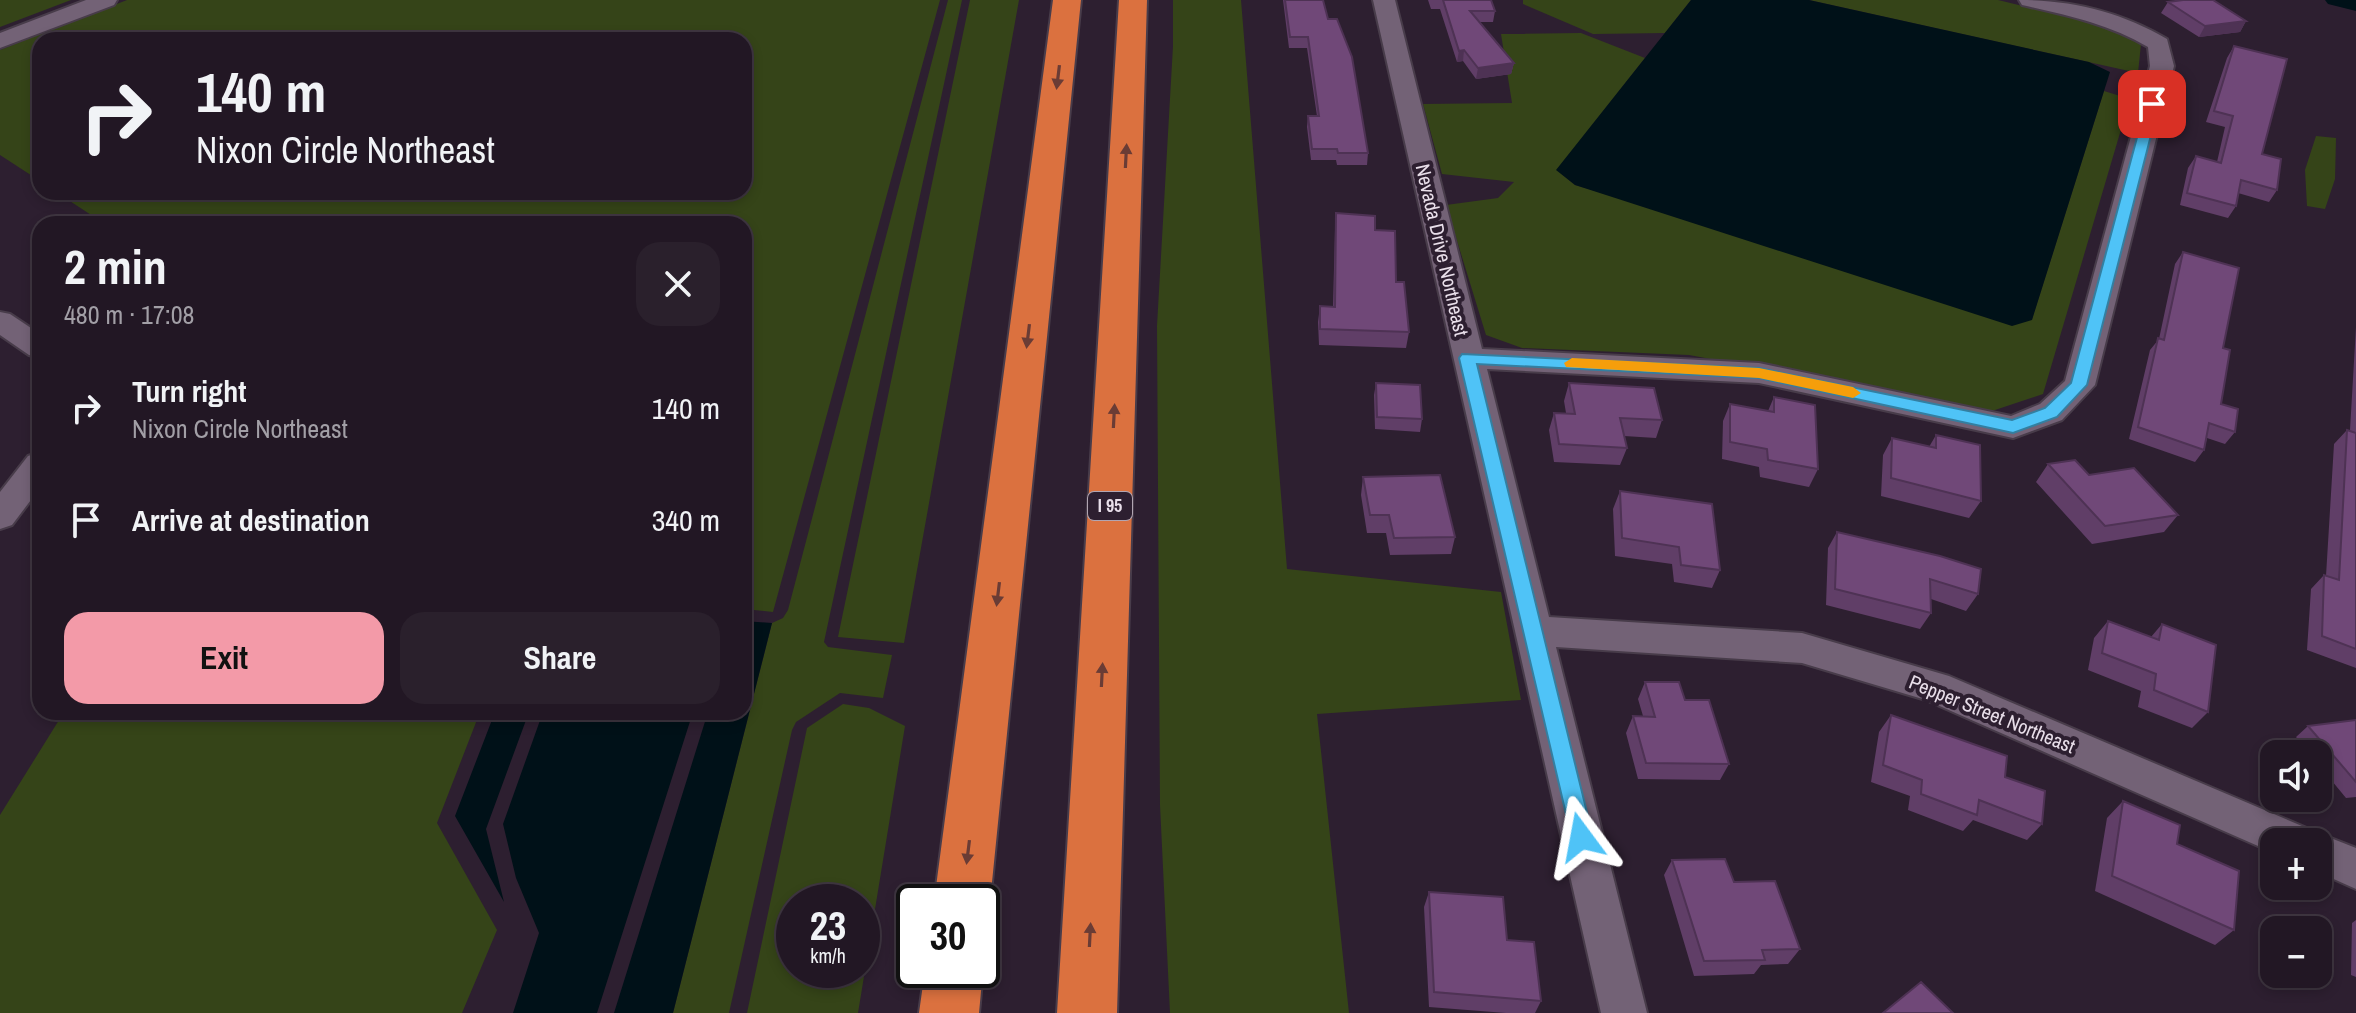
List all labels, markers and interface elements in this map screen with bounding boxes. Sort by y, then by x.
text: 140 m [196,54,326,129]
icon: right [64,64,168,168]
one-way arrow [1052,65,1065,90]
pin [2118,70,2186,138]
icon: arrive [2130,82,2174,126]
text: Nixon Circle Northeast [196,126,495,174]
one-way arrow [1119,143,1132,168]
street label: Nevada Drive Northeast [1410,161,1476,339]
text: 2 min [64,234,167,299]
button: close [636,242,720,326]
text: 480 m · 17:08 [64,297,194,332]
one-way arrow [1022,324,1035,349]
text: Turn right [132,371,246,411]
icon: right [64,386,108,430]
text: 140 m [652,388,720,428]
one-way arrow [1108,403,1121,428]
text: Nixon Circle Northeast [132,411,348,446]
road number: I 95 [1088,492,1132,520]
icon: arrive [64,498,108,542]
text: Arrive at destination [132,500,370,540]
text: 340 m [652,500,720,540]
one-way arrow [991,582,1004,607]
button: Exit [64,612,384,704]
button: Share [400,612,720,704]
one-way arrow [1096,662,1109,687]
street label: Pepper Street Northeast [1905,668,2080,759]
map controls [2260,740,2332,988]
button: sound [2260,740,2332,812]
position arrow [1539,795,1623,879]
button: + [2260,828,2332,900]
one-way arrow [961,840,974,865]
speed limit sign: 30 [896,884,1000,988]
text: 23 [810,899,846,952]
button: − [2260,916,2332,988]
one-way arrow [1084,922,1097,947]
text: km/h [810,942,846,969]

